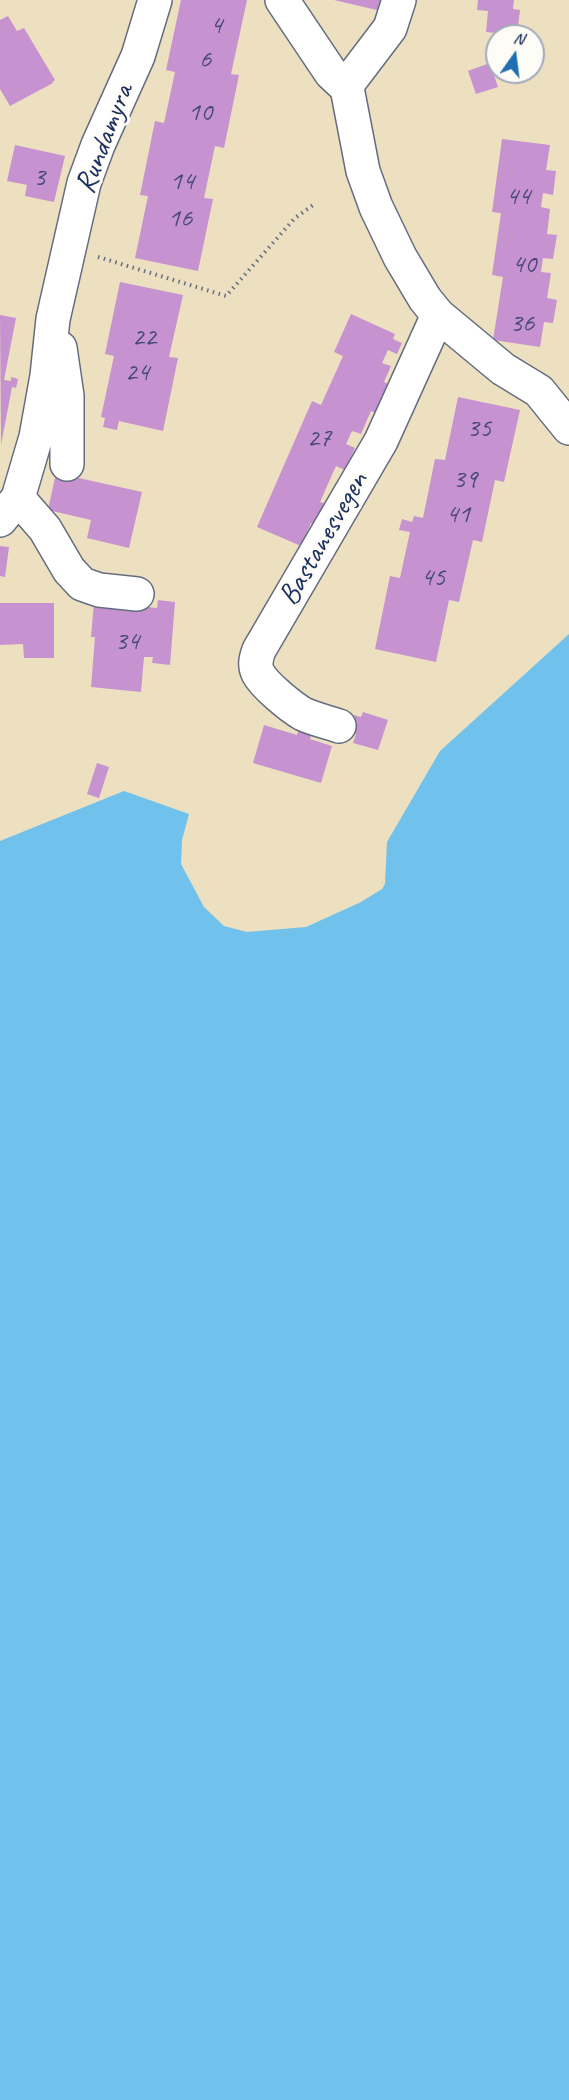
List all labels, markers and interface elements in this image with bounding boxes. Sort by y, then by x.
house number: 4 [210,10,222,42]
north arrow [485,24,545,84]
text: N [512,28,526,49]
house number: 6 [199,44,211,76]
street label: Rundamyra [68,79,142,199]
house number: 10 [188,97,212,129]
house number: 3 [33,162,45,194]
house number: 14 [170,166,194,198]
house number: 44 [506,181,530,213]
house number: 16 [168,203,192,235]
house number: 40 [512,249,536,281]
house number: 36 [510,308,534,340]
house number: 22 [132,322,156,354]
house number: 24 [125,357,149,389]
house number: 35 [467,413,491,445]
house number: 27 [307,423,331,455]
house number: 39 [453,464,477,496]
street label: Bastanesvegen [271,466,377,612]
house number: 41 [446,499,470,531]
house number: 45 [421,562,445,594]
house number: 34 [115,626,139,658]

